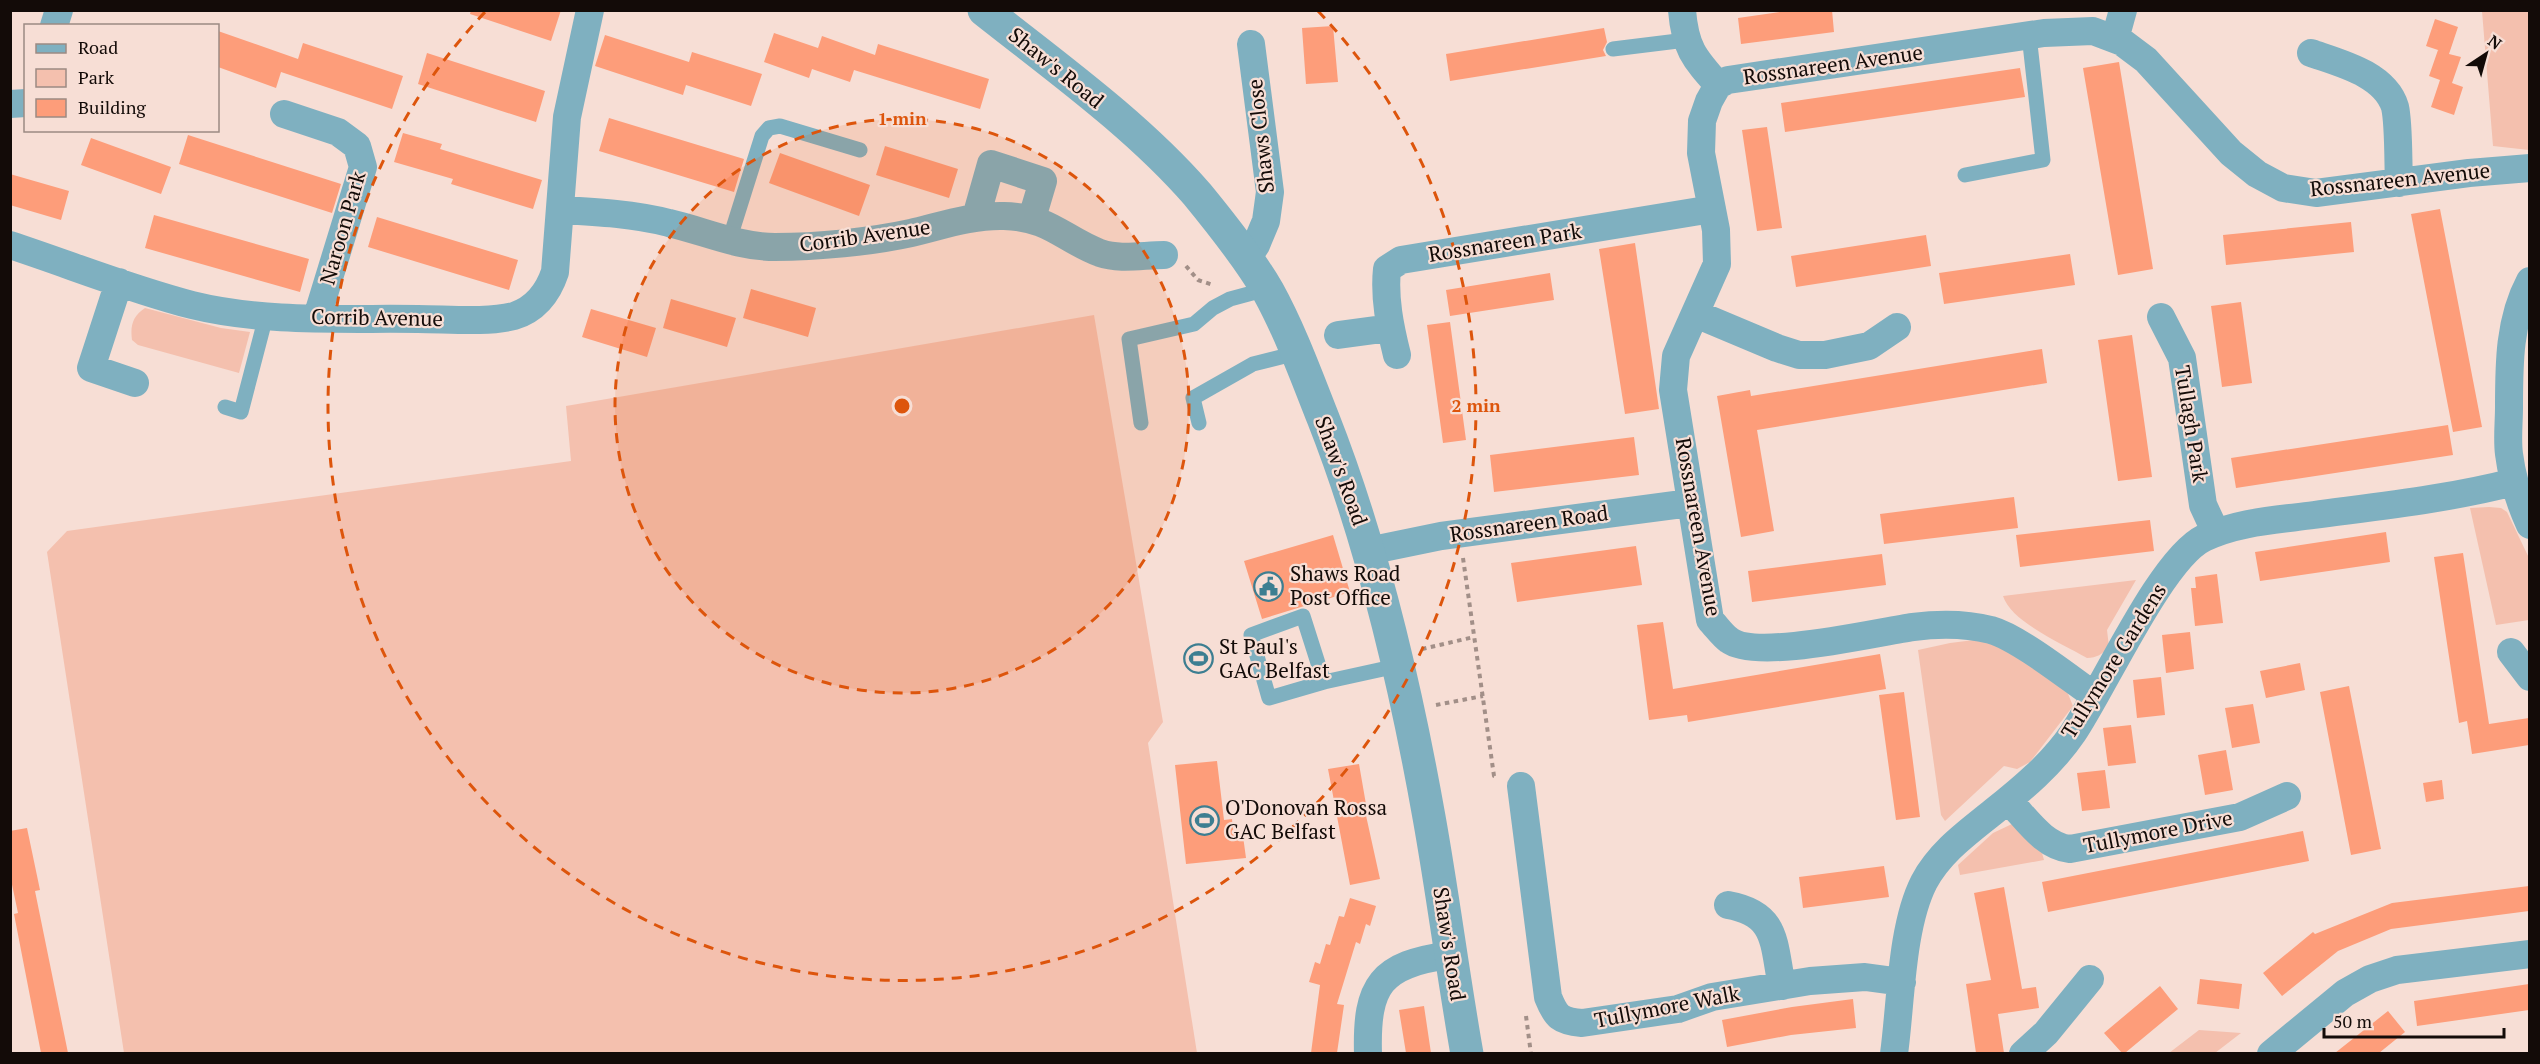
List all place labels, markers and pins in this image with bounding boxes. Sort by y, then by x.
centre of rings [892,396,912,416]
place label: Shaws Road Post Office [1290,559,1401,611]
public building icon: Shaws Road Post Office [1253,570,1285,602]
place label: St Paul's GAC Belfast [1219,632,1330,684]
sports icon: St Paul's GAC Belfast [1182,643,1214,675]
place label: O'Donovan Rossa GAC Belfast [1225,793,1387,845]
sports icon: O'Donovan Rossa GAC Belfast [1188,804,1220,836]

